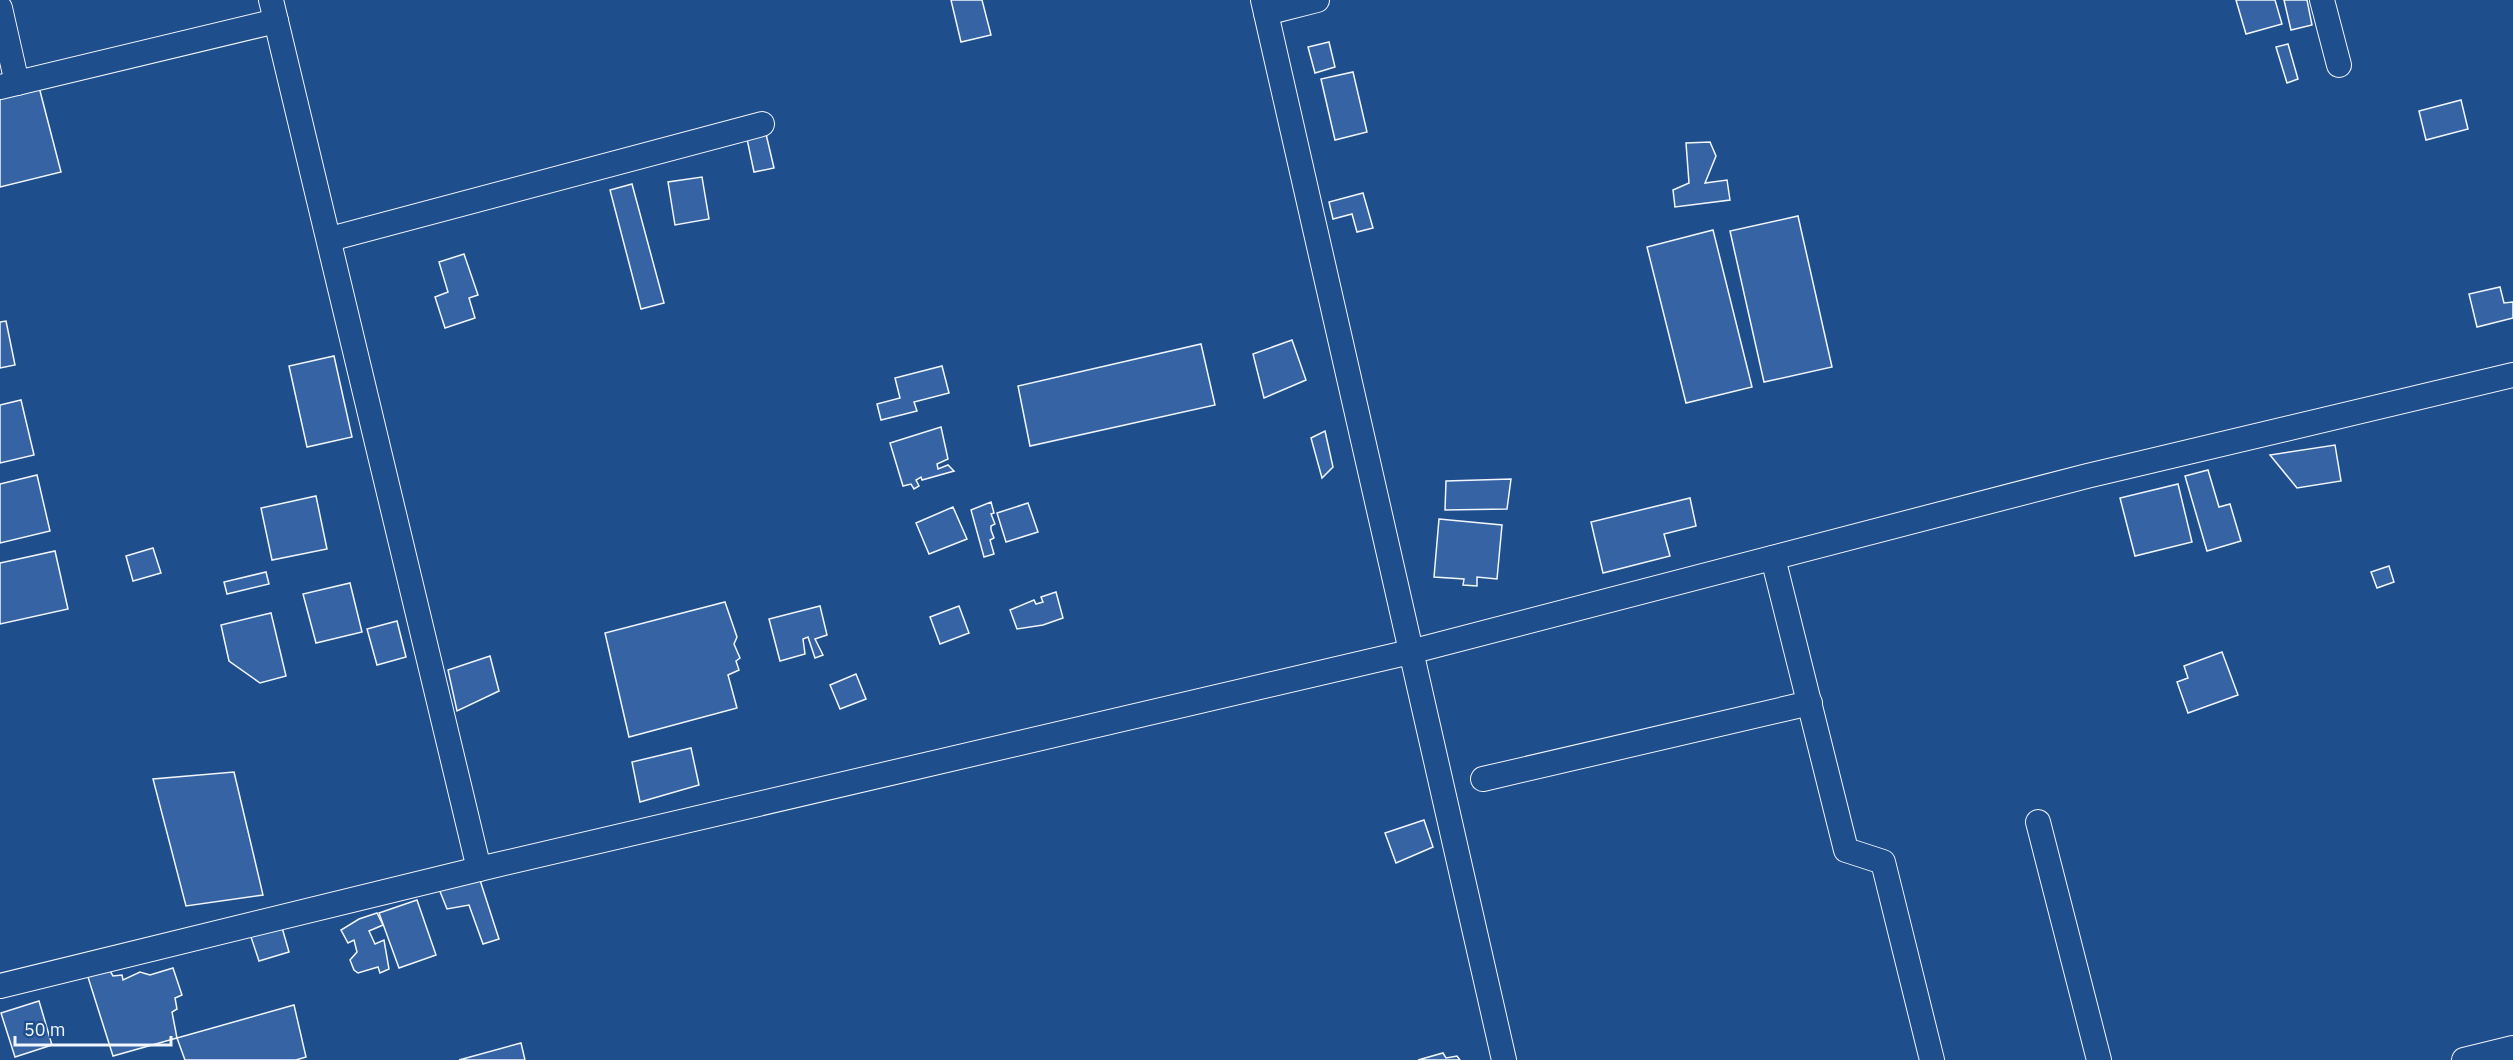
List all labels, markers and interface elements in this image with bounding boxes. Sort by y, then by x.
scale bar [15,1009,171,1047]
text: 50 m [24,1018,66,1041]

